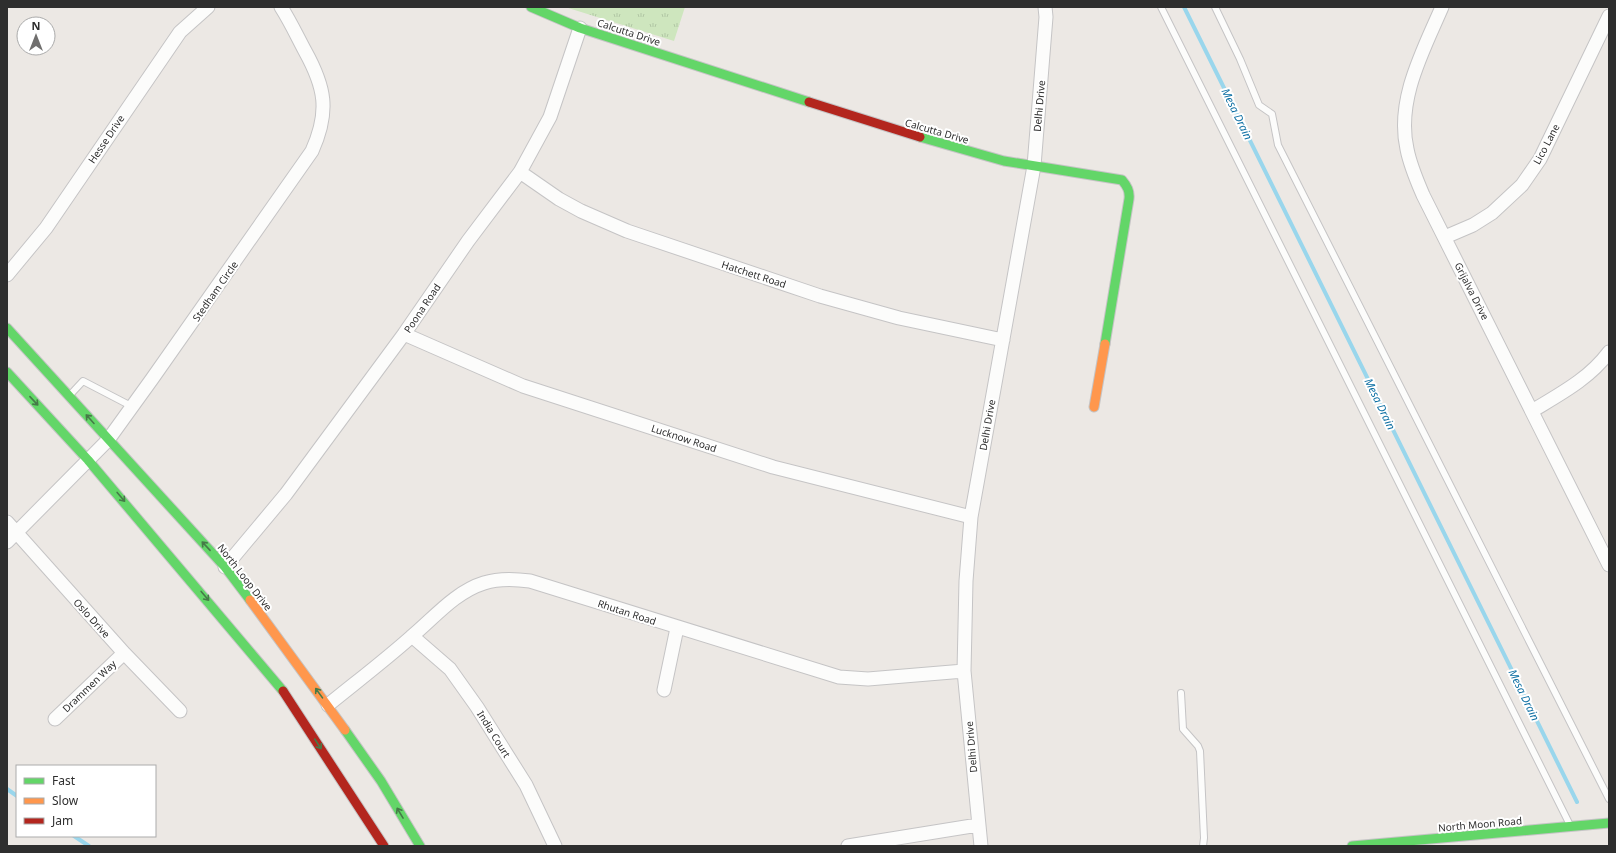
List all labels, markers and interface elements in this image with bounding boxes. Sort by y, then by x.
street label: Calcutta Drive [596,15,663,49]
north arrow [16,16,56,56]
text: N [32,18,40,33]
street label: Delhi Drive [1030,79,1048,132]
water label: Mesa Drain [1219,86,1256,142]
street label: Hesse Drive [85,112,128,166]
street label: Calcutta Drive [904,115,971,147]
street label: Lico Lane [1530,121,1563,167]
street label: Hatchett Road [720,257,788,291]
street label: Stedham Circle [189,258,241,324]
street label: Grijalva Drive [1452,260,1493,322]
street label: Poona Road [400,281,444,335]
water label: Mesa Drain [1362,376,1399,432]
one-way arrow [29,396,38,406]
street label: Delhi Drive [976,398,998,452]
one-way arrow [85,414,94,424]
street label: Lucknow Road [649,421,719,455]
one-way arrow [116,492,125,503]
one-way arrow [201,541,211,551]
street label: North Loop Drive [215,541,276,613]
one-way arrow [200,591,209,602]
street label: Oslo Drive [71,595,114,641]
street label: Rhutan Road [596,596,658,628]
street label: Drammen Way [59,656,120,715]
water label: Mesa Drain [1506,667,1543,723]
one-way arrow [315,688,323,699]
street label: India Court [474,708,514,760]
street label: Delhi Drive [962,720,980,773]
one-way arrow [314,738,322,749]
legend [16,765,156,837]
text: Fast [52,772,76,789]
text: Slow [52,792,79,809]
one-way arrow [395,807,403,819]
text: Jam [51,812,73,829]
street label: North Moon Road [1437,813,1523,835]

